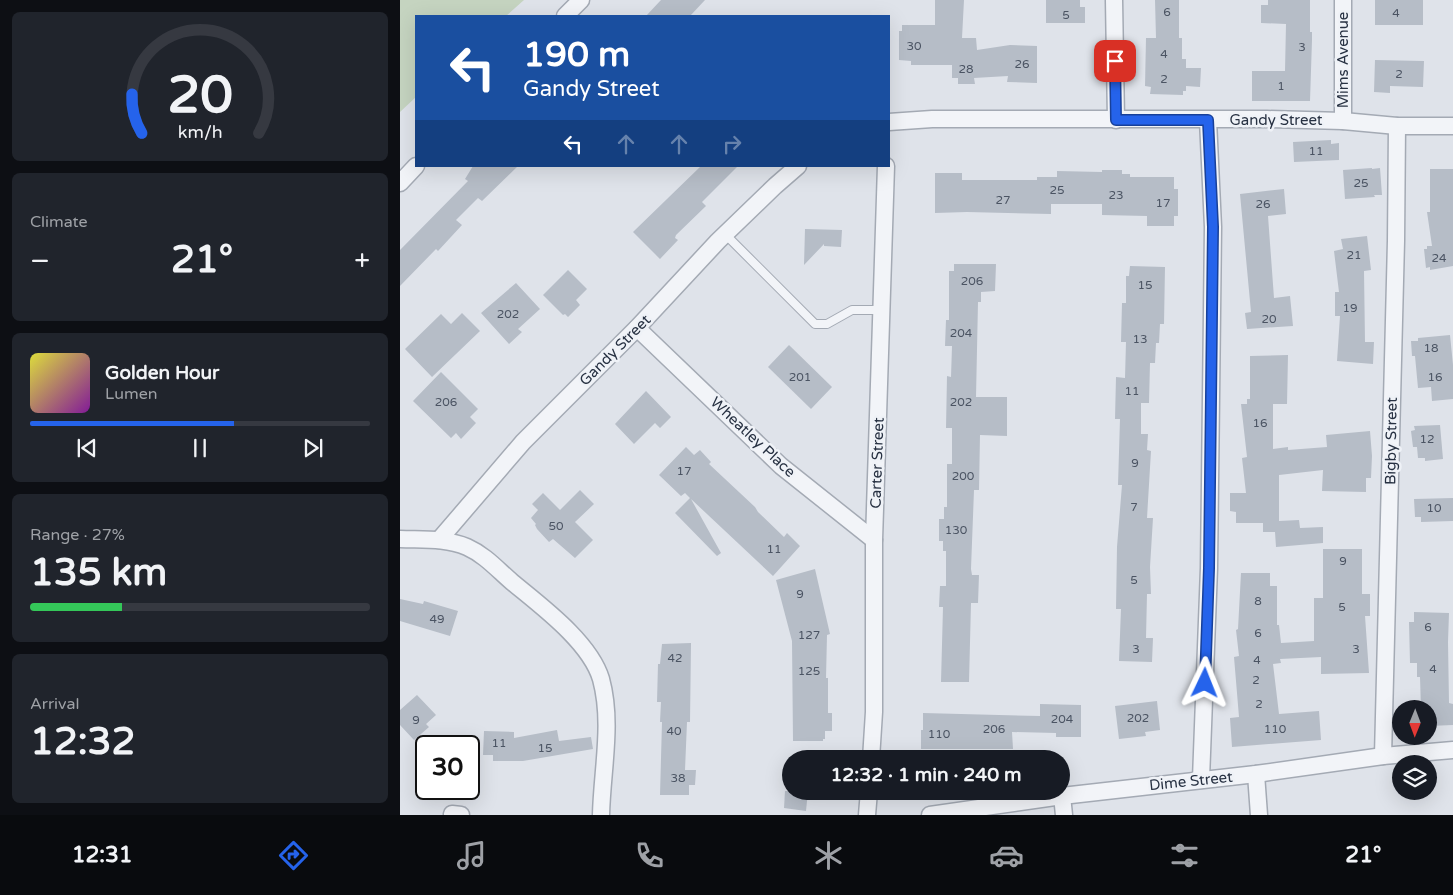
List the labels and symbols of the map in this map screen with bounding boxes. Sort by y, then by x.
house number: 6 [1163,5,1171,19]
house number: 4 [1392,6,1400,20]
house number: 5 [1062,8,1070,22]
street label: Mims Avenue [1334,12,1352,108]
house number: 30 [906,39,922,53]
pin [1094,40,1136,82]
house number: 3 [1298,40,1306,54]
house number: 4 [1160,47,1168,61]
house number: 26 [1014,57,1030,71]
house number: 28 [958,62,974,76]
house number: 2 [1395,67,1403,81]
house number: 2 [1160,72,1168,86]
house number: 1 [1277,79,1285,93]
street label: Gandy Street [1229,111,1323,129]
house number: 11 [1308,144,1324,158]
house number: 25 [1353,176,1369,190]
house number: 25 [1049,183,1065,197]
house number: 23 [1108,188,1124,202]
house number: 27 [995,193,1011,207]
house number: 17 [1155,196,1171,210]
house number: 26 [1255,197,1271,211]
house number: 21 [1346,248,1362,262]
house number: 24 [1431,251,1447,265]
house number: 206 [961,274,983,288]
house number: 15 [1137,278,1153,292]
house number: 19 [1342,301,1358,315]
house number: 202 [497,307,519,321]
street label: Gandy Street [576,310,655,389]
house number: 20 [1261,312,1277,326]
house number: 204 [950,326,973,340]
house number: 13 [1132,332,1148,346]
house number: 18 [1423,341,1439,355]
house number: 201 [789,370,811,384]
house number: 16 [1427,370,1443,384]
house number: 11 [1124,384,1140,398]
street label: Wheatley Place [707,393,799,481]
house number: 206 [435,395,457,409]
house number: 202 [950,395,972,409]
street label: Bigby Street [1381,397,1401,485]
house number: 16 [1252,416,1268,430]
street label: Carter Street [866,417,888,509]
house number: 12 [1419,432,1435,446]
house number: 9 [1131,456,1139,470]
house number: 17 [676,464,692,478]
house number: 200 [952,469,975,483]
house number: 7 [1130,500,1138,514]
house number: 10 [1426,501,1442,515]
house number: 50 [548,519,564,533]
house number: 130 [945,523,968,537]
house number: 11 [766,542,782,556]
house number: 9 [1339,554,1347,568]
house number: 5 [1130,573,1138,587]
house number: 9 [796,587,804,601]
house number: 8 [1254,594,1262,608]
house number: 5 [1338,600,1346,614]
house number: 49 [429,612,445,626]
house number: 6 [1424,620,1432,634]
house number: 6 [1254,626,1262,640]
house number: 127 [798,628,820,642]
house number: 3 [1132,642,1140,656]
house number: 3 [1352,642,1360,656]
house number: 42 [667,651,683,665]
house number: 4 [1253,653,1261,667]
position arrow [1178,656,1230,708]
house number: 4 [1429,662,1437,676]
house number: 125 [798,664,820,678]
house number: 2 [1252,673,1260,687]
house number: 2 [1255,697,1263,711]
north arrow [1392,700,1438,745]
house number: 202 [1127,711,1149,725]
house number: 204 [1051,712,1074,726]
house number: 9 [412,713,420,727]
house number: 206 [983,722,1005,736]
house number: 110 [1264,722,1287,736]
house number: 40 [666,724,682,738]
house number: 110 [928,727,951,741]
speed limit sign: 30 [415,735,480,800]
house number: 11 [491,736,507,750]
house number: 15 [537,741,553,755]
street label: Dime Street [1148,768,1234,794]
house number: 38 [670,771,686,785]

